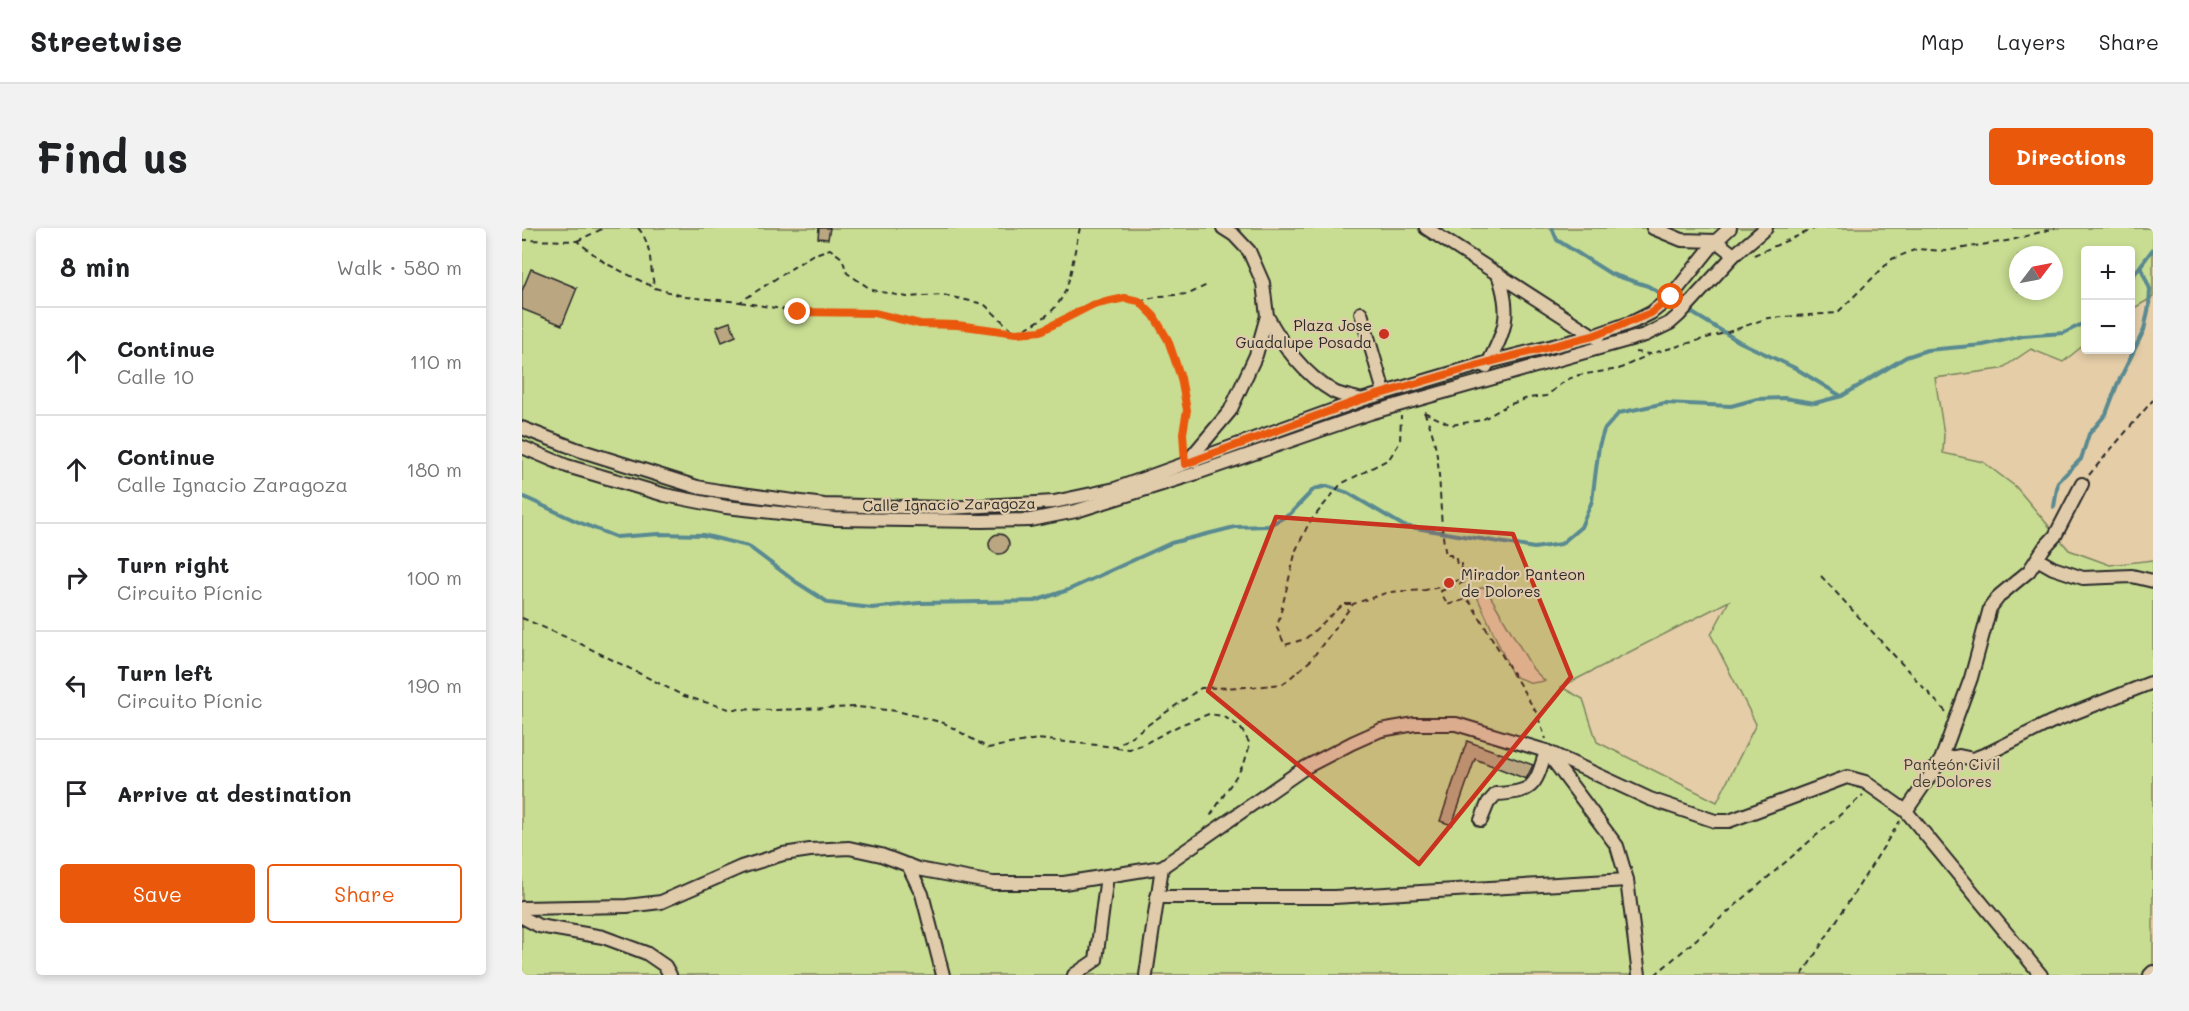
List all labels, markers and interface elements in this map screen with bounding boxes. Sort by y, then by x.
text: Streetwise [30,23,182,59]
text: Map [1921,28,1964,55]
text: Layers [1997,28,2066,55]
text: Share [2099,28,2159,55]
button: Directions [1989,128,2153,185]
text: Find us [36,129,188,184]
north arrow [2009,246,2063,300]
map controls [2081,246,2135,354]
button: + [2081,246,2135,300]
text: 8 min [60,250,130,284]
text: Walk · 580 m [336,254,462,280]
route start [1657,283,1683,309]
route end [784,298,810,324]
button: − [2081,300,2135,354]
place label: Plaza Jose Guadalupe Posada [1236,315,1372,352]
marker: Plaza Jose Guadalupe Posada [1377,327,1391,341]
text: Continue [117,334,215,363]
icon: ahead [60,345,93,378]
text: 110 m [409,348,462,374]
text: Calle 10 [117,363,194,389]
text: Continue [117,442,215,471]
icon: ahead [60,453,93,486]
text: 180 m [406,456,462,482]
text: Calle Ignacio Zaragoza [117,471,348,497]
street label: Calle Ignacio Zaragoza [862,492,1036,516]
text: Turn right [117,550,229,579]
icon: right [60,561,93,594]
text: 100 m [406,564,462,590]
place label: Mirador Panteon de Dolores [1461,564,1585,601]
marker: Mirador Panteon de Dolores [1442,576,1456,590]
text: Circuito Pícnic [117,579,263,605]
text: Turn left [117,658,213,687]
icon: left [60,669,93,702]
text: 190 m [407,672,462,698]
text: Circuito Pícnic [117,687,263,713]
park label: Panteón Civil de Dolores [1904,754,2000,791]
icon: arrive [60,777,93,810]
text: Arrive at destination [117,779,352,808]
button: Save [60,864,255,923]
button: Share [267,864,462,923]

